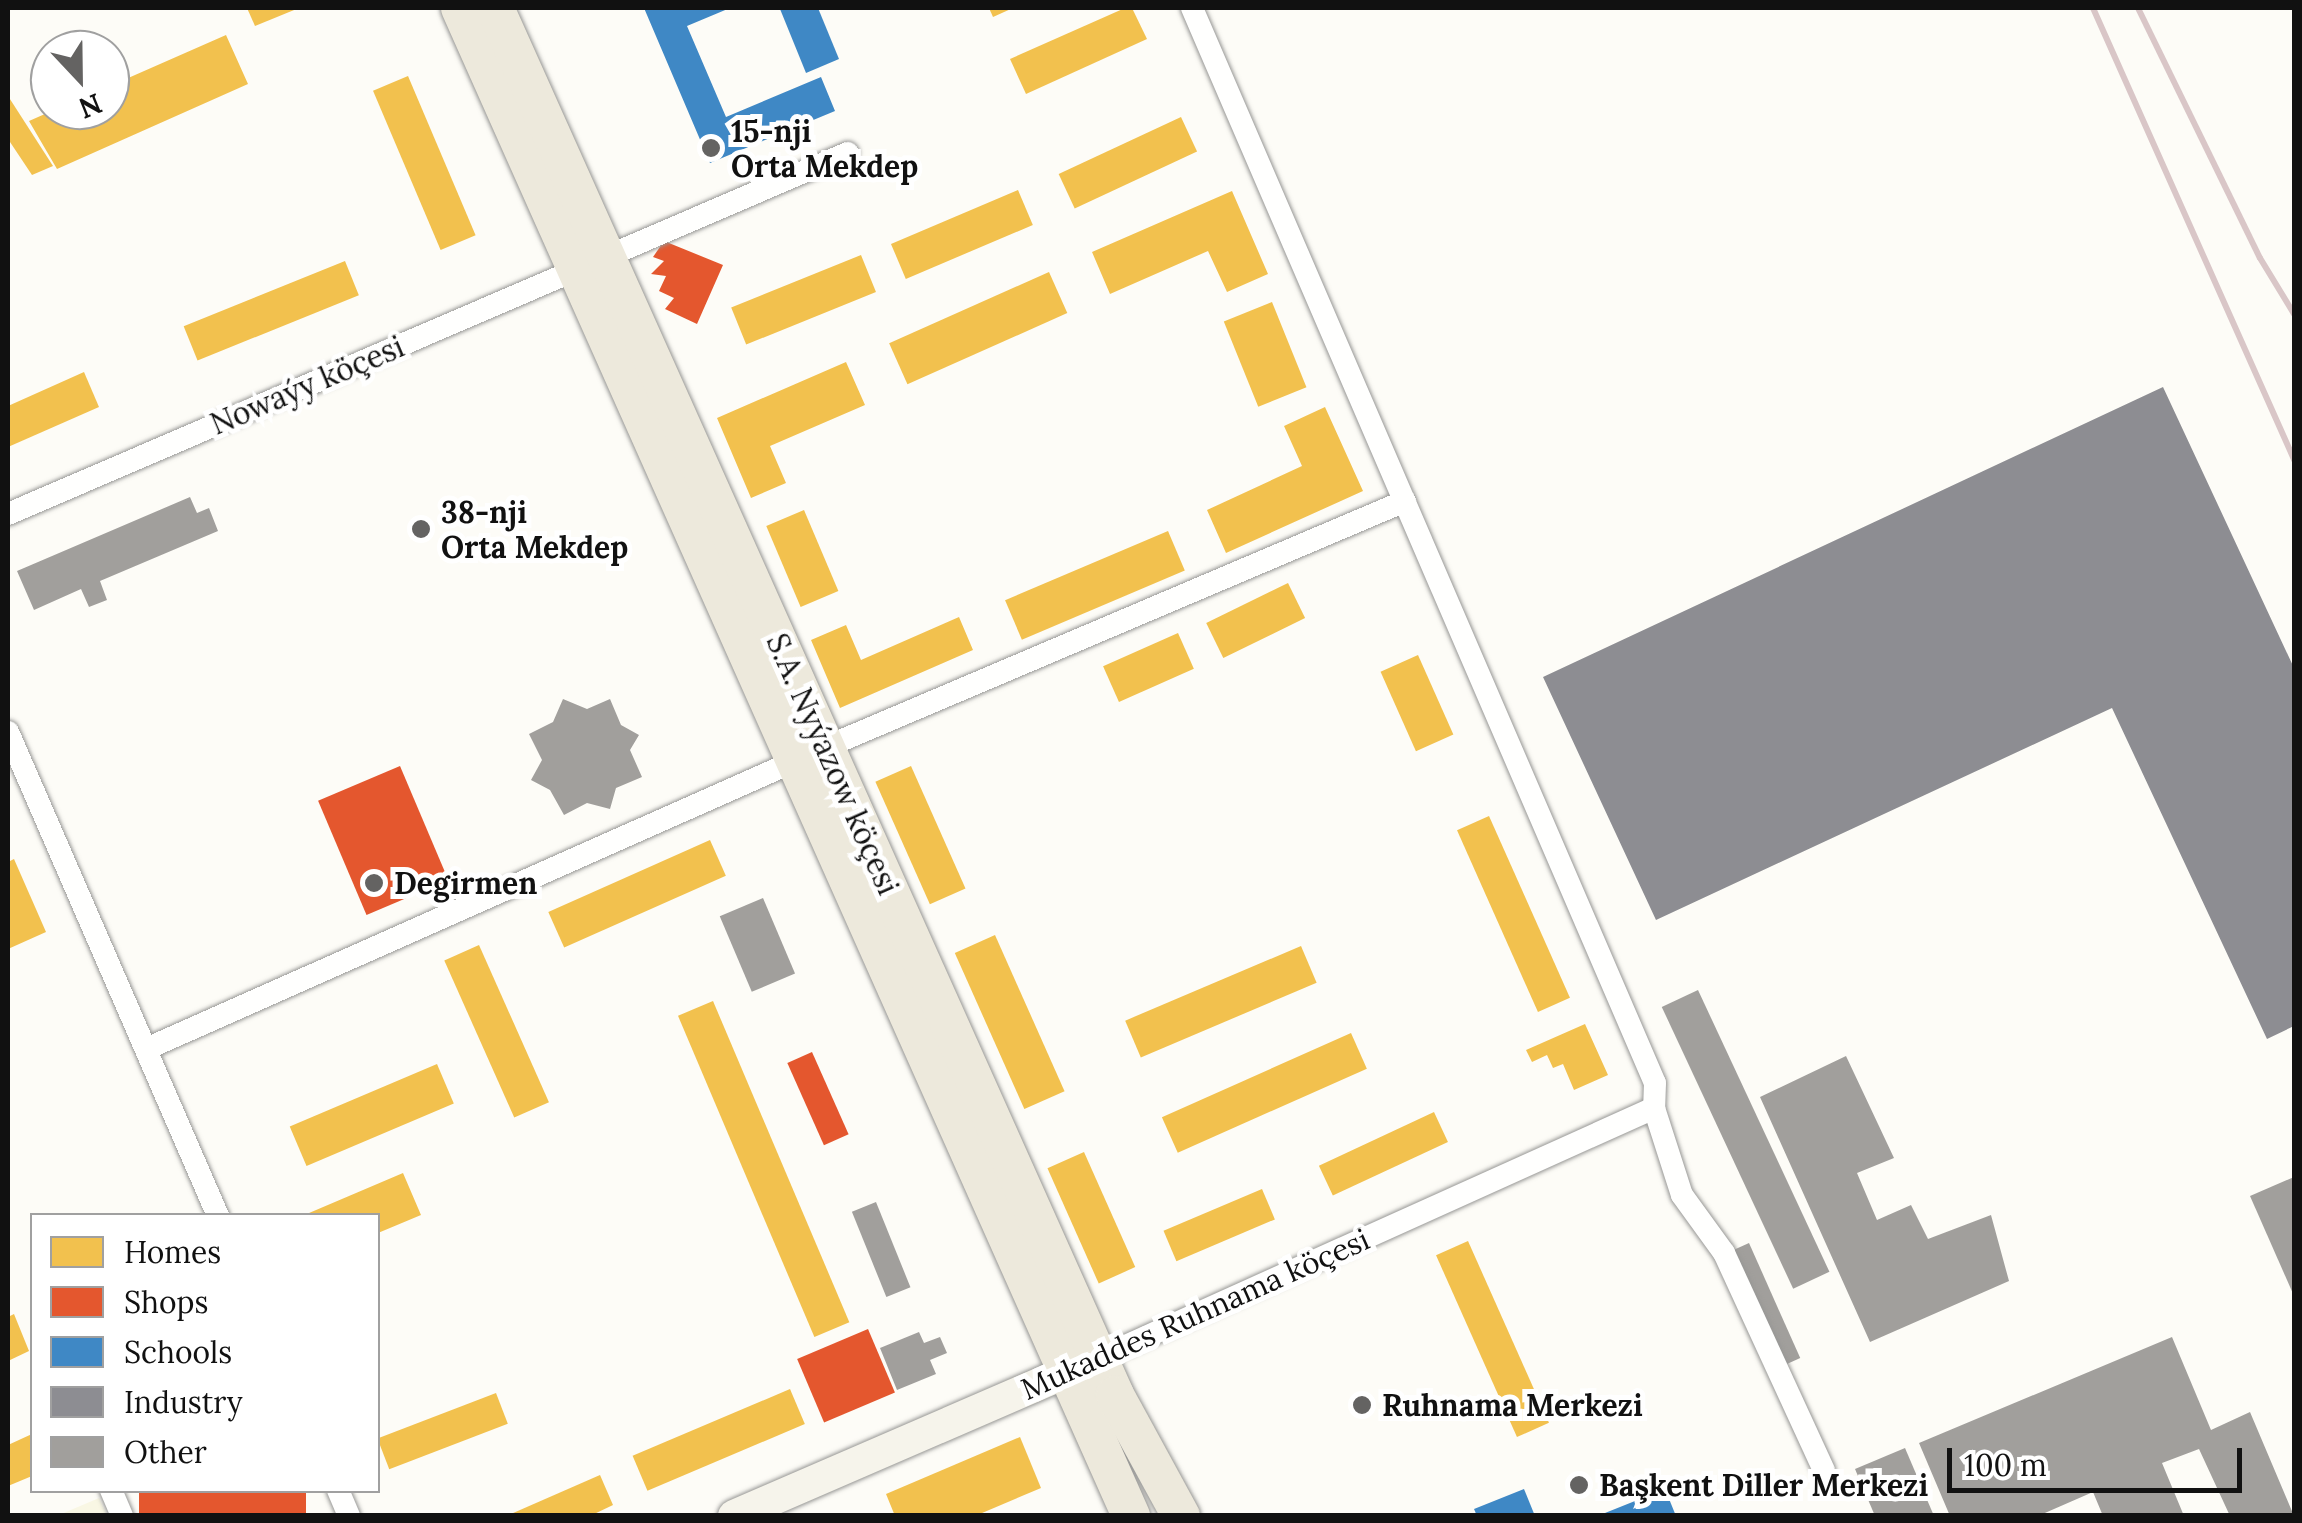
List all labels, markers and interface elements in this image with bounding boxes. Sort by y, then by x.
north arrow [30,30,130,130]
text: N [74,85,107,127]
place label: 15-nji Orta Mekdep [731,113,918,184]
marker: 15-nji Orta Mekdep [700,137,722,159]
street label: Nowaýy köçesi [205,328,409,442]
place label: 38-nji Orta Mekdep [441,494,628,564]
marker: 38-nji Orta Mekdep [410,518,432,540]
street label: S.A. Nyýazow köçesi [759,628,907,900]
place label: Degirmen [394,865,537,901]
marker: Degirmen [363,872,385,894]
legend [30,1213,380,1493]
street label: Mukaddes Ruhnama köçesi [1015,1221,1375,1407]
text: Homes [124,1233,221,1271]
text: Shops [124,1283,208,1321]
text: Schools [124,1333,232,1371]
text: Industry [124,1383,243,1421]
place label: Ruhnama Merkezi [1382,1387,1643,1423]
marker: Ruhnama Merkezi [1351,1394,1373,1416]
scale bar [1952,1428,2247,1490]
text: Other [124,1433,207,1471]
text: 100 m [1964,1446,2047,1484]
place label: Başkent Diller Merkezi [1599,1467,1928,1503]
marker: Başkent Diller Merkezi [1568,1474,1590,1496]

